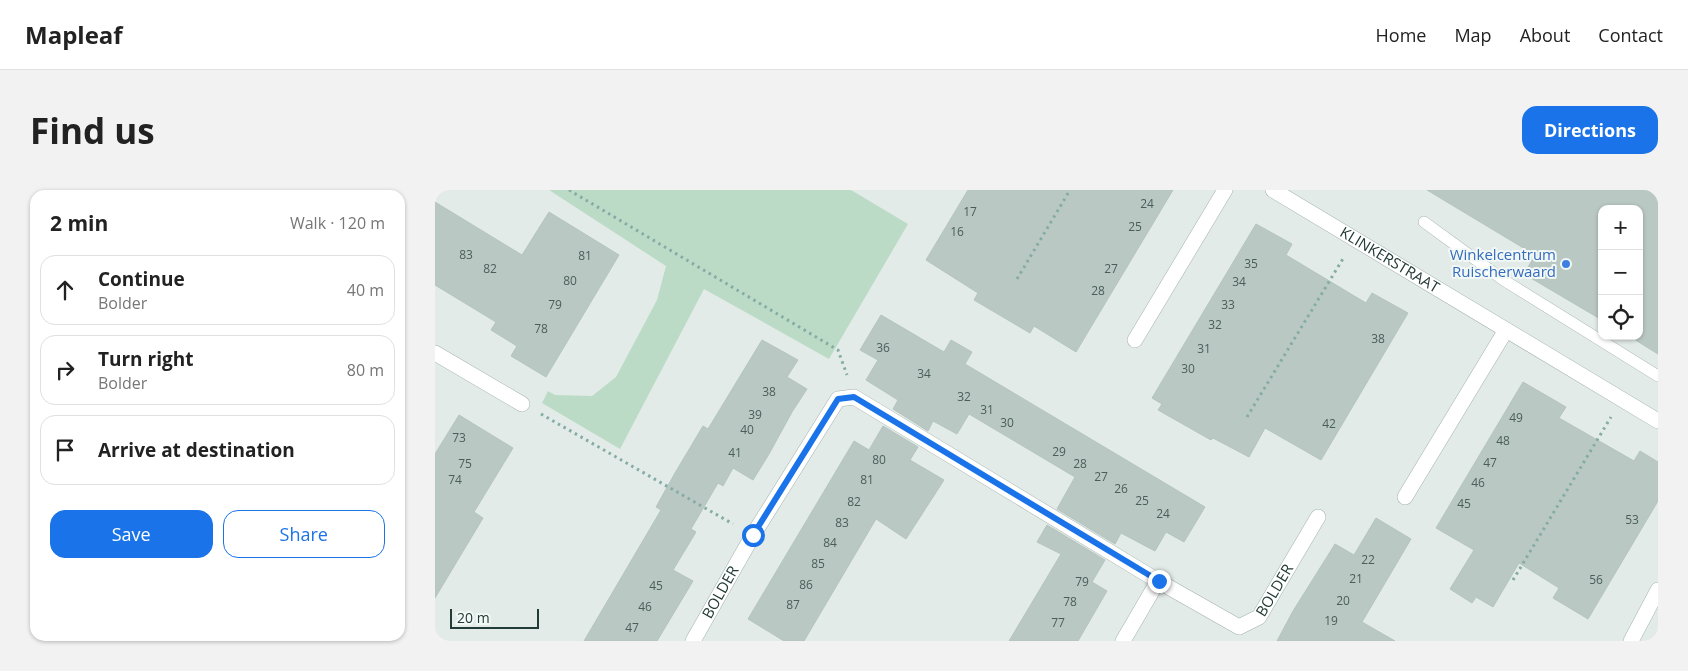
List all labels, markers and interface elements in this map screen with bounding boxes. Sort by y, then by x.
text: Mapleaf [25,18,123,51]
text: Home [1376,23,1426,47]
text: Map [1454,23,1492,47]
text: About [1520,23,1570,47]
text: Contact [1598,23,1663,47]
button: Directions [1522,106,1658,154]
text: Find us [30,107,155,154]
house number: 24 [1140,195,1154,212]
house number: 17 [963,203,977,220]
map controls [1598,205,1643,340]
button: + [1598,205,1643,250]
text: 2 min [50,209,108,237]
text: Walk · 120 m [290,212,385,234]
house number: 25 [1128,218,1142,235]
street label: KLINKERSTRAAT [1337,222,1444,297]
house number: 16 [950,223,964,240]
place label: Winkelcentrum Ruischerwaard [1450,244,1556,281]
house number: 83 [459,246,473,263]
house number: 81 [578,247,592,264]
button: − [1598,250,1643,295]
house number: 35 [1244,255,1258,272]
marker: Winkelcentrum Ruischerwaard [1560,258,1572,270]
house number: 82 [483,260,497,277]
house number: 27 [1104,260,1118,277]
text: Continue [98,266,185,292]
house number: 80 [563,272,577,289]
house number: 34 [1232,273,1246,290]
icon: ahead [51,276,79,304]
text: 40 m [347,279,384,301]
house number: 28 [1091,282,1105,299]
text: Bolder [98,292,147,314]
button: locate [1598,295,1643,340]
house number: 79 [548,296,562,313]
house number: 33 [1221,296,1235,313]
house number: 32 [1208,316,1222,333]
house number: 78 [534,320,548,337]
house number: 38 [1371,330,1385,347]
house number: 36 [876,339,890,356]
house number: 31 [1197,340,1211,357]
text: Turn right [98,346,193,372]
icon: right [51,356,79,384]
text: 80 m [347,359,384,381]
house number: 30 [1181,360,1195,377]
house number: 34 [917,365,931,382]
text: Bolder [98,372,147,394]
house number: 38 [762,383,776,400]
house number: 32 [957,388,971,405]
house number: 31 [980,401,994,418]
house number: 39 [748,406,762,423]
house number: 49 [1509,409,1523,426]
house number: 30 [1000,414,1014,431]
house number: 42 [1322,415,1336,432]
house number: 40 [740,421,754,438]
house number: 73 [452,429,466,446]
house number: 48 [1496,432,1510,449]
icon: arrive [51,436,79,464]
text: Arrive at destination [98,437,295,463]
house number: 29 [1052,443,1066,460]
house number: 41 [728,444,742,461]
house number: 80 [872,451,886,468]
house number: 47 [1483,454,1497,471]
house number: 75 [458,455,472,472]
house number: 28 [1073,455,1087,472]
house number: 27 [1094,468,1108,485]
house number: 74 [448,471,462,488]
house number: 81 [860,471,874,488]
house number: 46 [1471,474,1485,491]
house number: 26 [1114,480,1128,497]
house number: 25 [1135,492,1149,509]
house number: 82 [847,493,861,510]
house number: 45 [1457,495,1471,512]
house number: 24 [1156,505,1170,522]
button: Save [50,510,213,558]
button: Share [223,510,385,558]
house number: 53 [1625,511,1639,528]
house number: 83 [835,514,849,531]
route start [742,524,765,547]
house number: 84 [823,534,837,551]
house number: 22 [1361,551,1375,568]
house number: 85 [811,555,825,572]
street label: BOLDER [1251,559,1297,620]
street label: BOLDER [697,561,743,622]
route end [1148,570,1171,593]
house number: 21 [1349,570,1363,587]
house number: 56 [1589,571,1603,588]
house number: 79 [1075,573,1089,590]
house number: 86 [799,576,813,593]
house number: 45 [649,577,663,594]
house number: 20 [1336,592,1350,609]
house number: 78 [1063,593,1077,610]
house number: 87 [786,596,800,613]
house number: 46 [638,598,652,615]
scale bar [450,606,539,629]
text: 20 m [457,608,490,627]
house number: 19 [1324,612,1338,629]
house number: 77 [1051,614,1065,631]
house number: 47 [625,619,639,636]

